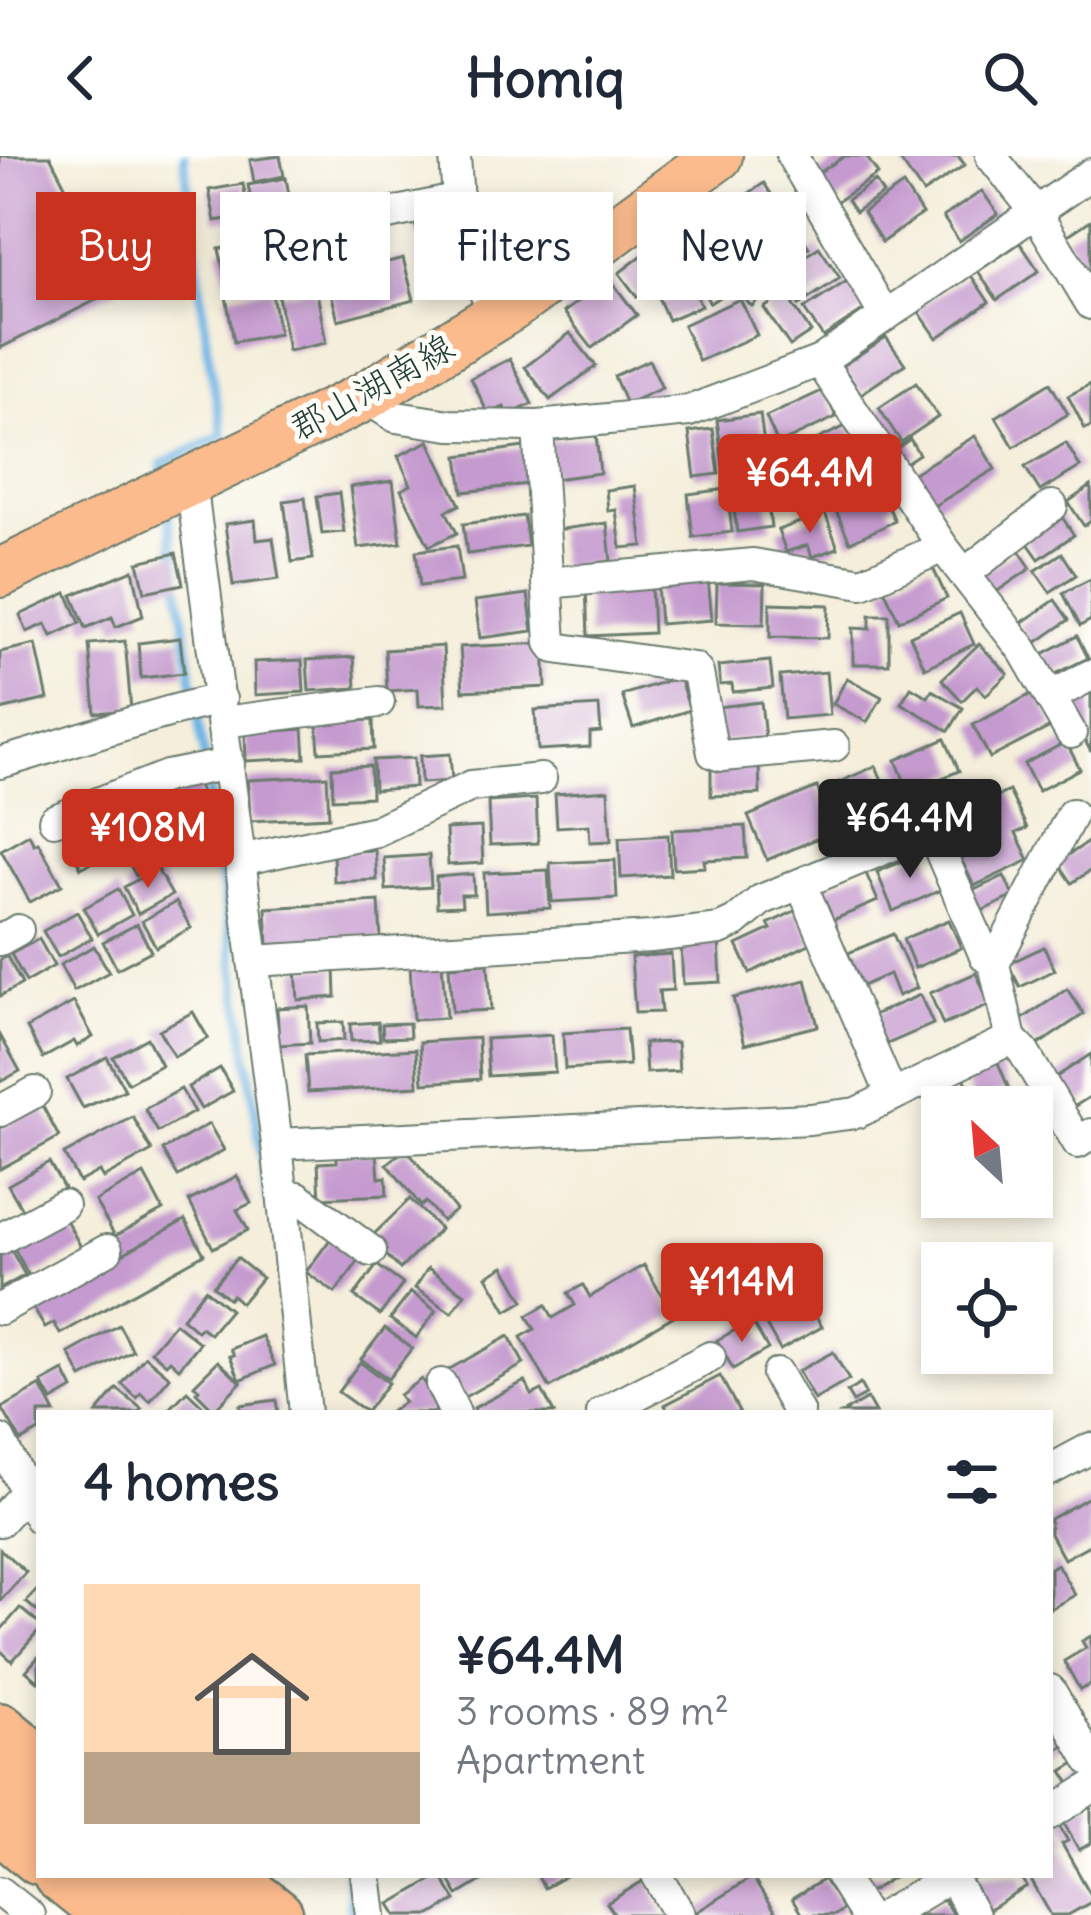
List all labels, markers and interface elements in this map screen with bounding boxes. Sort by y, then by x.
text: Homiq [466,44,625,112]
icon: back [48,45,114,111]
icon: search [977,45,1043,111]
chip: Buy [36,192,196,300]
chip: Rent [220,192,390,300]
chip: Filters [414,192,613,300]
chip: New [637,192,806,300]
street label: 郡山湖南線 [282,324,462,450]
pin: ¥64.4M [712,434,908,536]
text: ¥64.4M [745,448,875,497]
pin: ¥64.4M [812,779,1008,881]
pin: ¥108M [64,789,232,891]
text: ¥64.4M [845,793,975,842]
text: ¥108M [89,803,207,852]
north arrow [921,1086,1053,1218]
map controls [921,1086,1053,1374]
button: locate [921,1242,1053,1374]
pin: ¥114M [658,1243,826,1345]
text: ¥114M [688,1257,796,1306]
icon: filters [939,1449,1005,1515]
text: 4 homes [84,1450,279,1514]
text: ¥64.4M [456,1623,625,1687]
icon: home [180,1632,324,1776]
text: 3 rooms · 89 m² [456,1687,729,1736]
text: Apartment [456,1736,645,1785]

